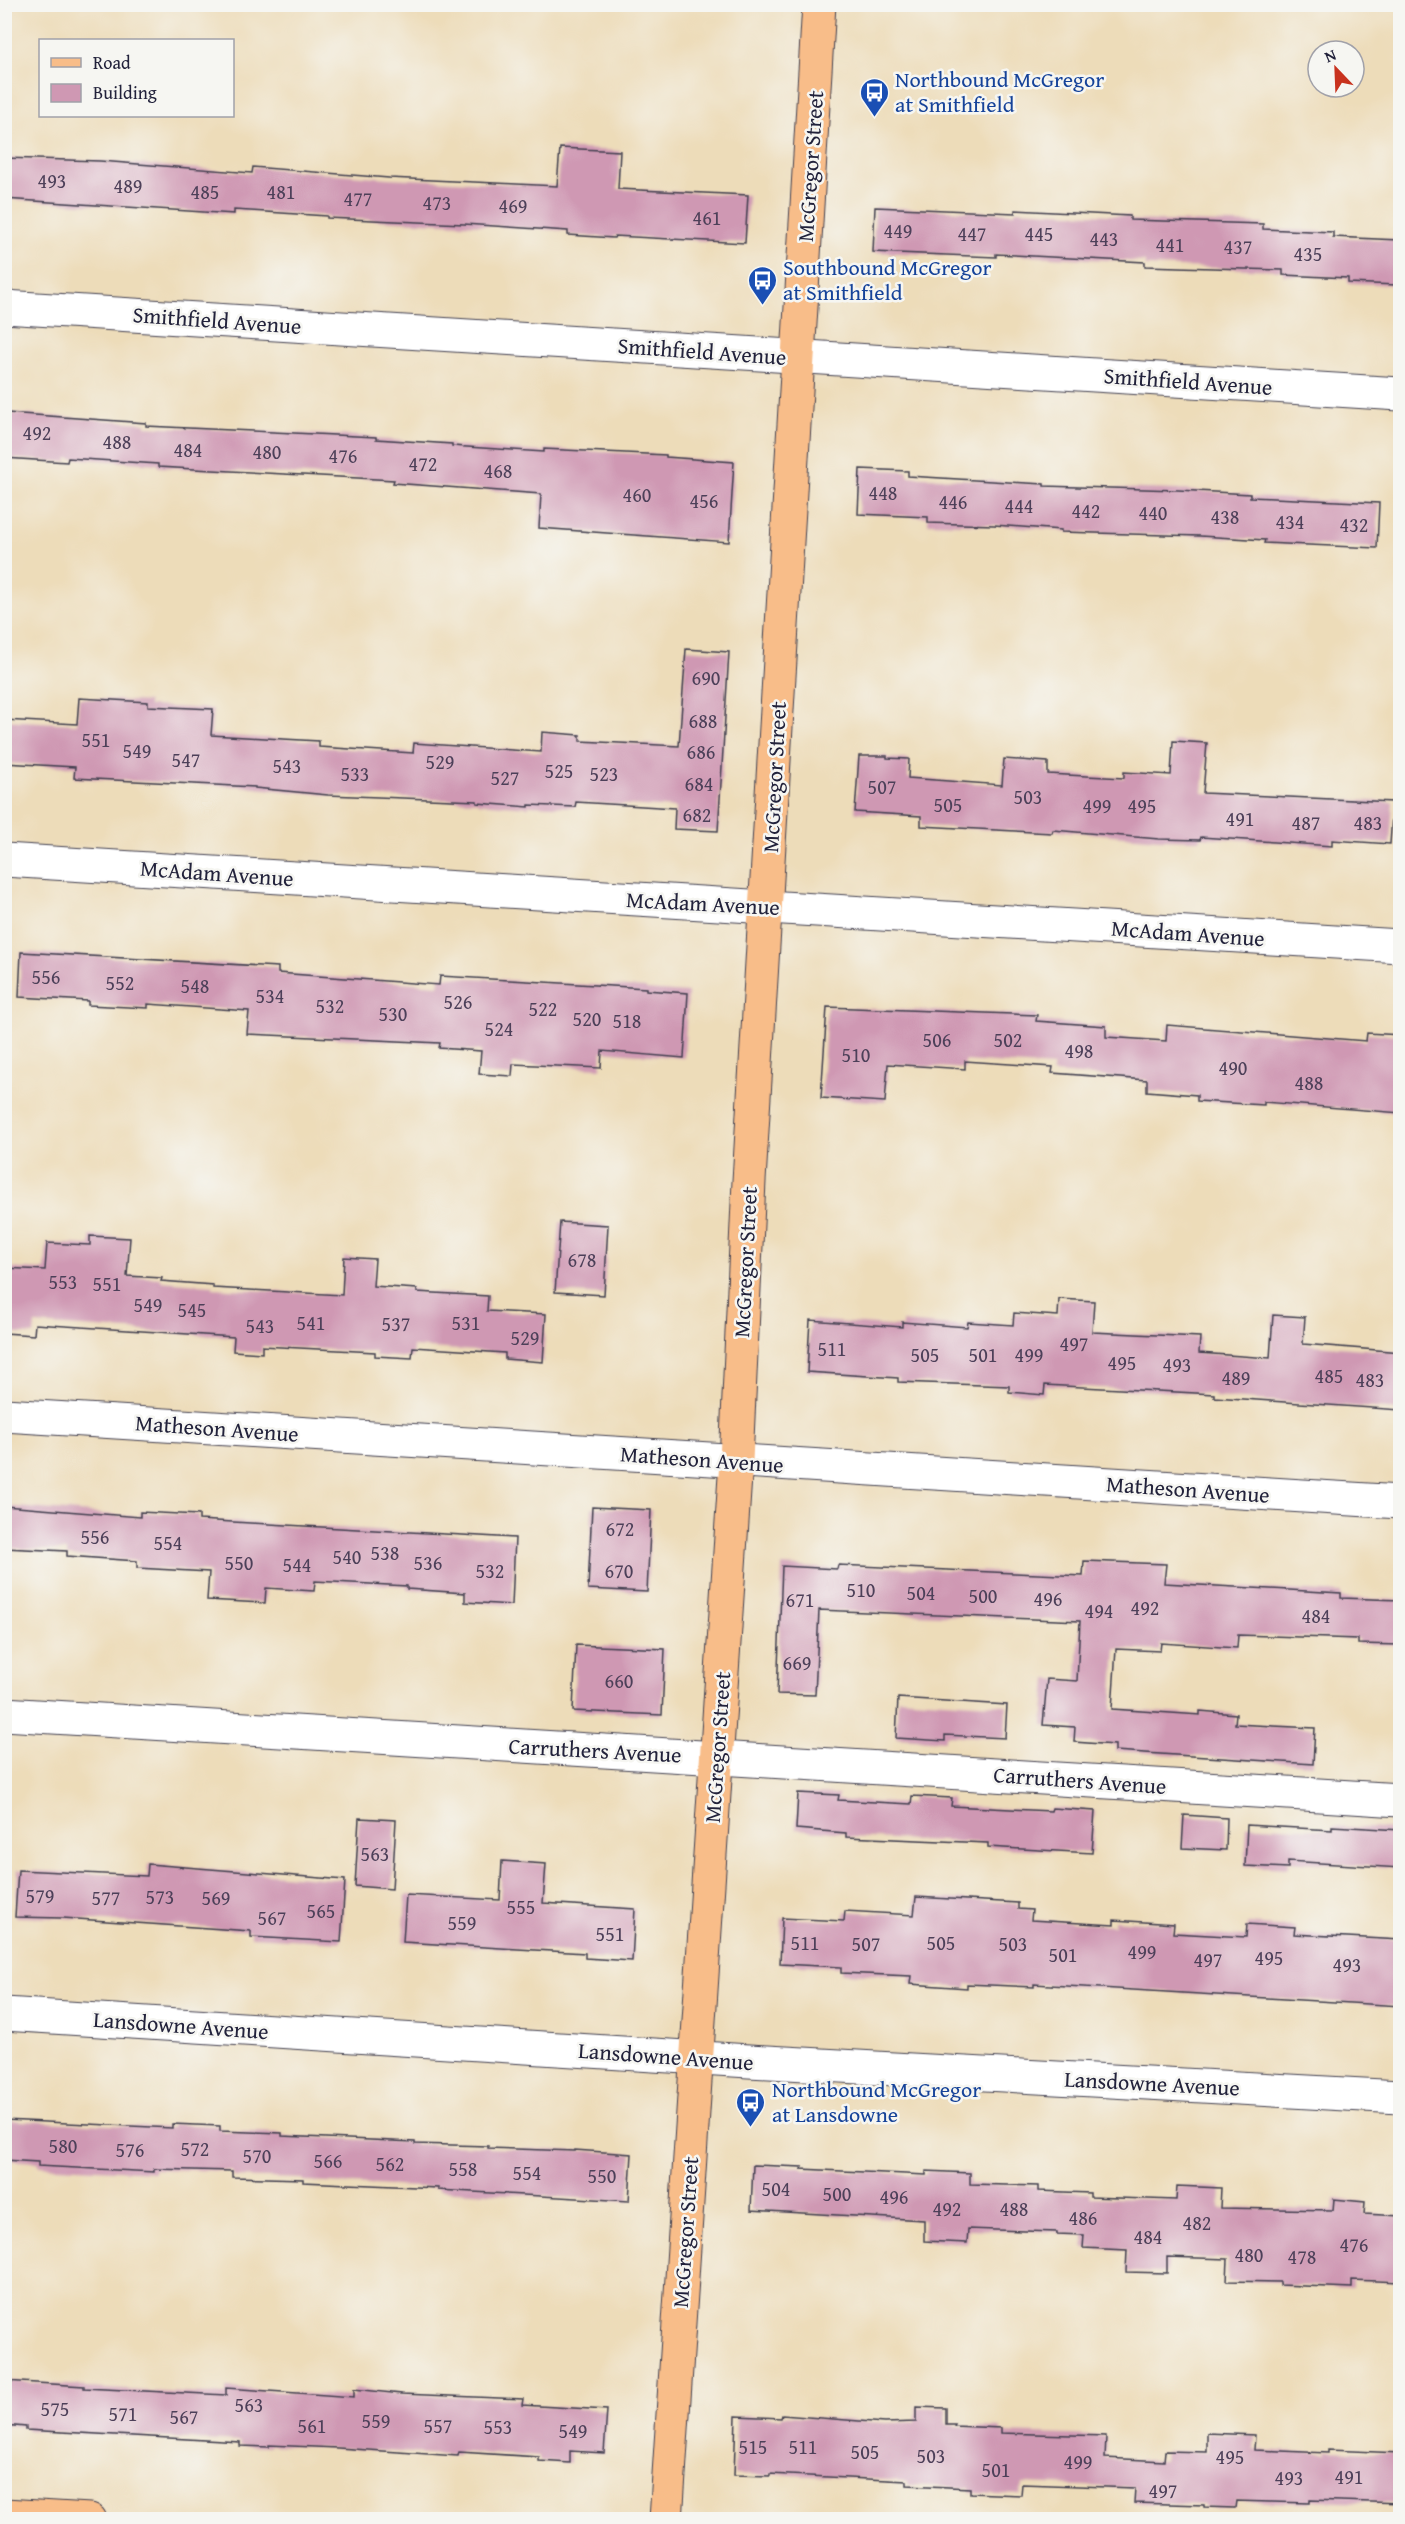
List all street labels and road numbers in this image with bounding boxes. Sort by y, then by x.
street label: McGregor Street [789,89,831,243]
street label: Smithfield Avenue [132,298,302,342]
street label: Smithfield Avenue [617,329,787,373]
street label: Smithfield Avenue [1103,359,1273,403]
street label: McGregor Street [754,700,794,854]
street label: McAdam Avenue [139,852,295,894]
street label: McAdam Avenue [625,883,781,923]
street label: McAdam Avenue [1110,912,1266,954]
street label: McGregor Street [725,1185,765,1339]
street label: Matheson Avenue [134,1406,300,1450]
street label: Matheson Avenue [619,1437,785,1481]
street label: Matheson Avenue [1105,1467,1271,1511]
street label: McGregor Street [696,1670,738,1824]
street label: Carruthers Avenue [508,1729,682,1771]
street label: Carruthers Avenue [993,1758,1167,1802]
street label: Lansdowne Avenue [92,2003,270,2047]
street label: Lansdowne Avenue [577,2034,755,2078]
street label: Lansdowne Avenue [1063,2062,1241,2104]
street label: McGregor Street [664,2155,706,2309]

